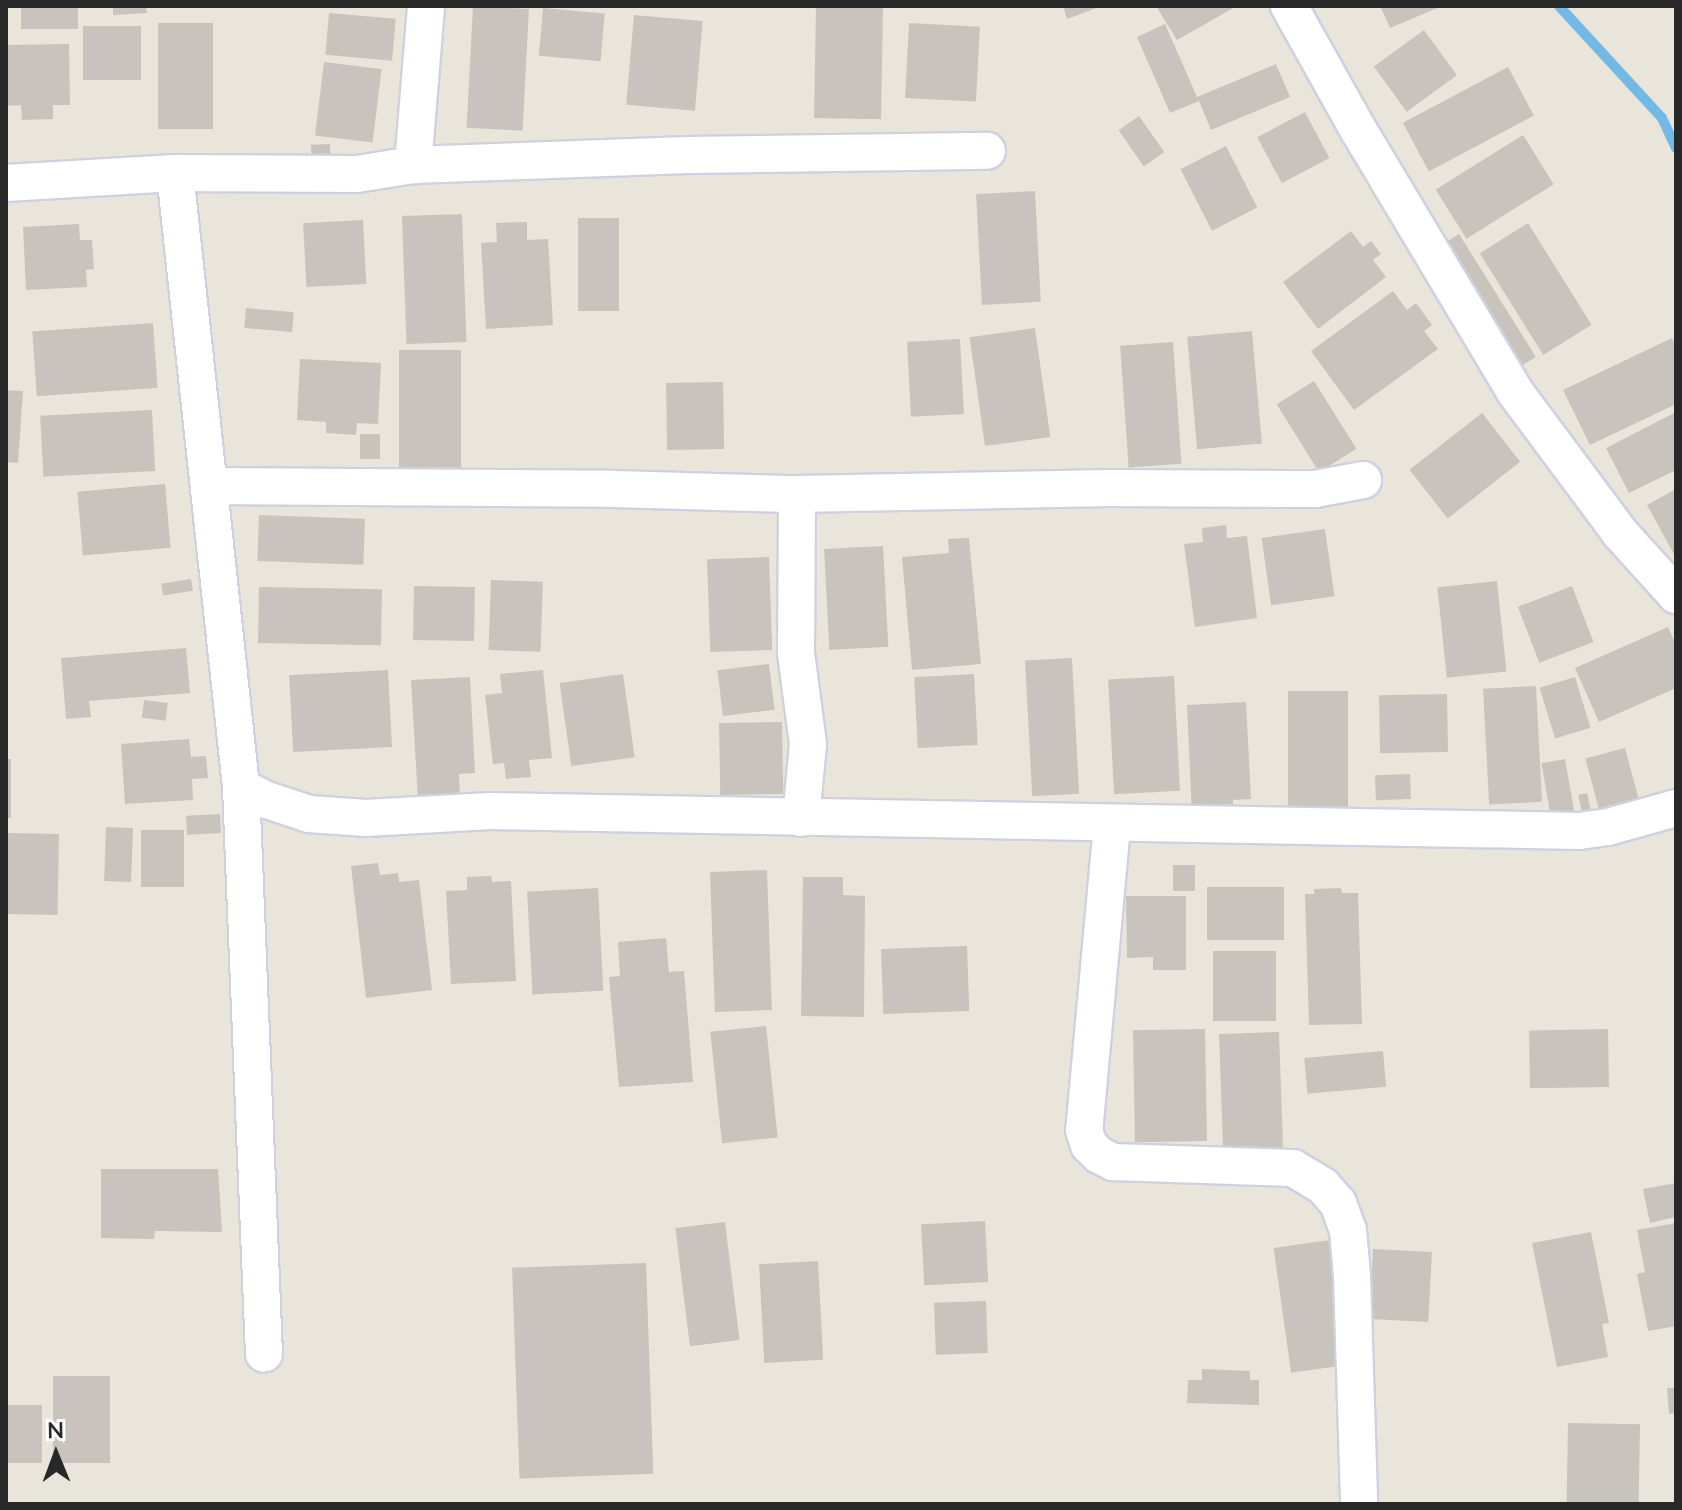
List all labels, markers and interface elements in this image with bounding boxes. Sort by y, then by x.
north arrow [16,1414,96,1494]
text: N [47,1416,64,1443]

